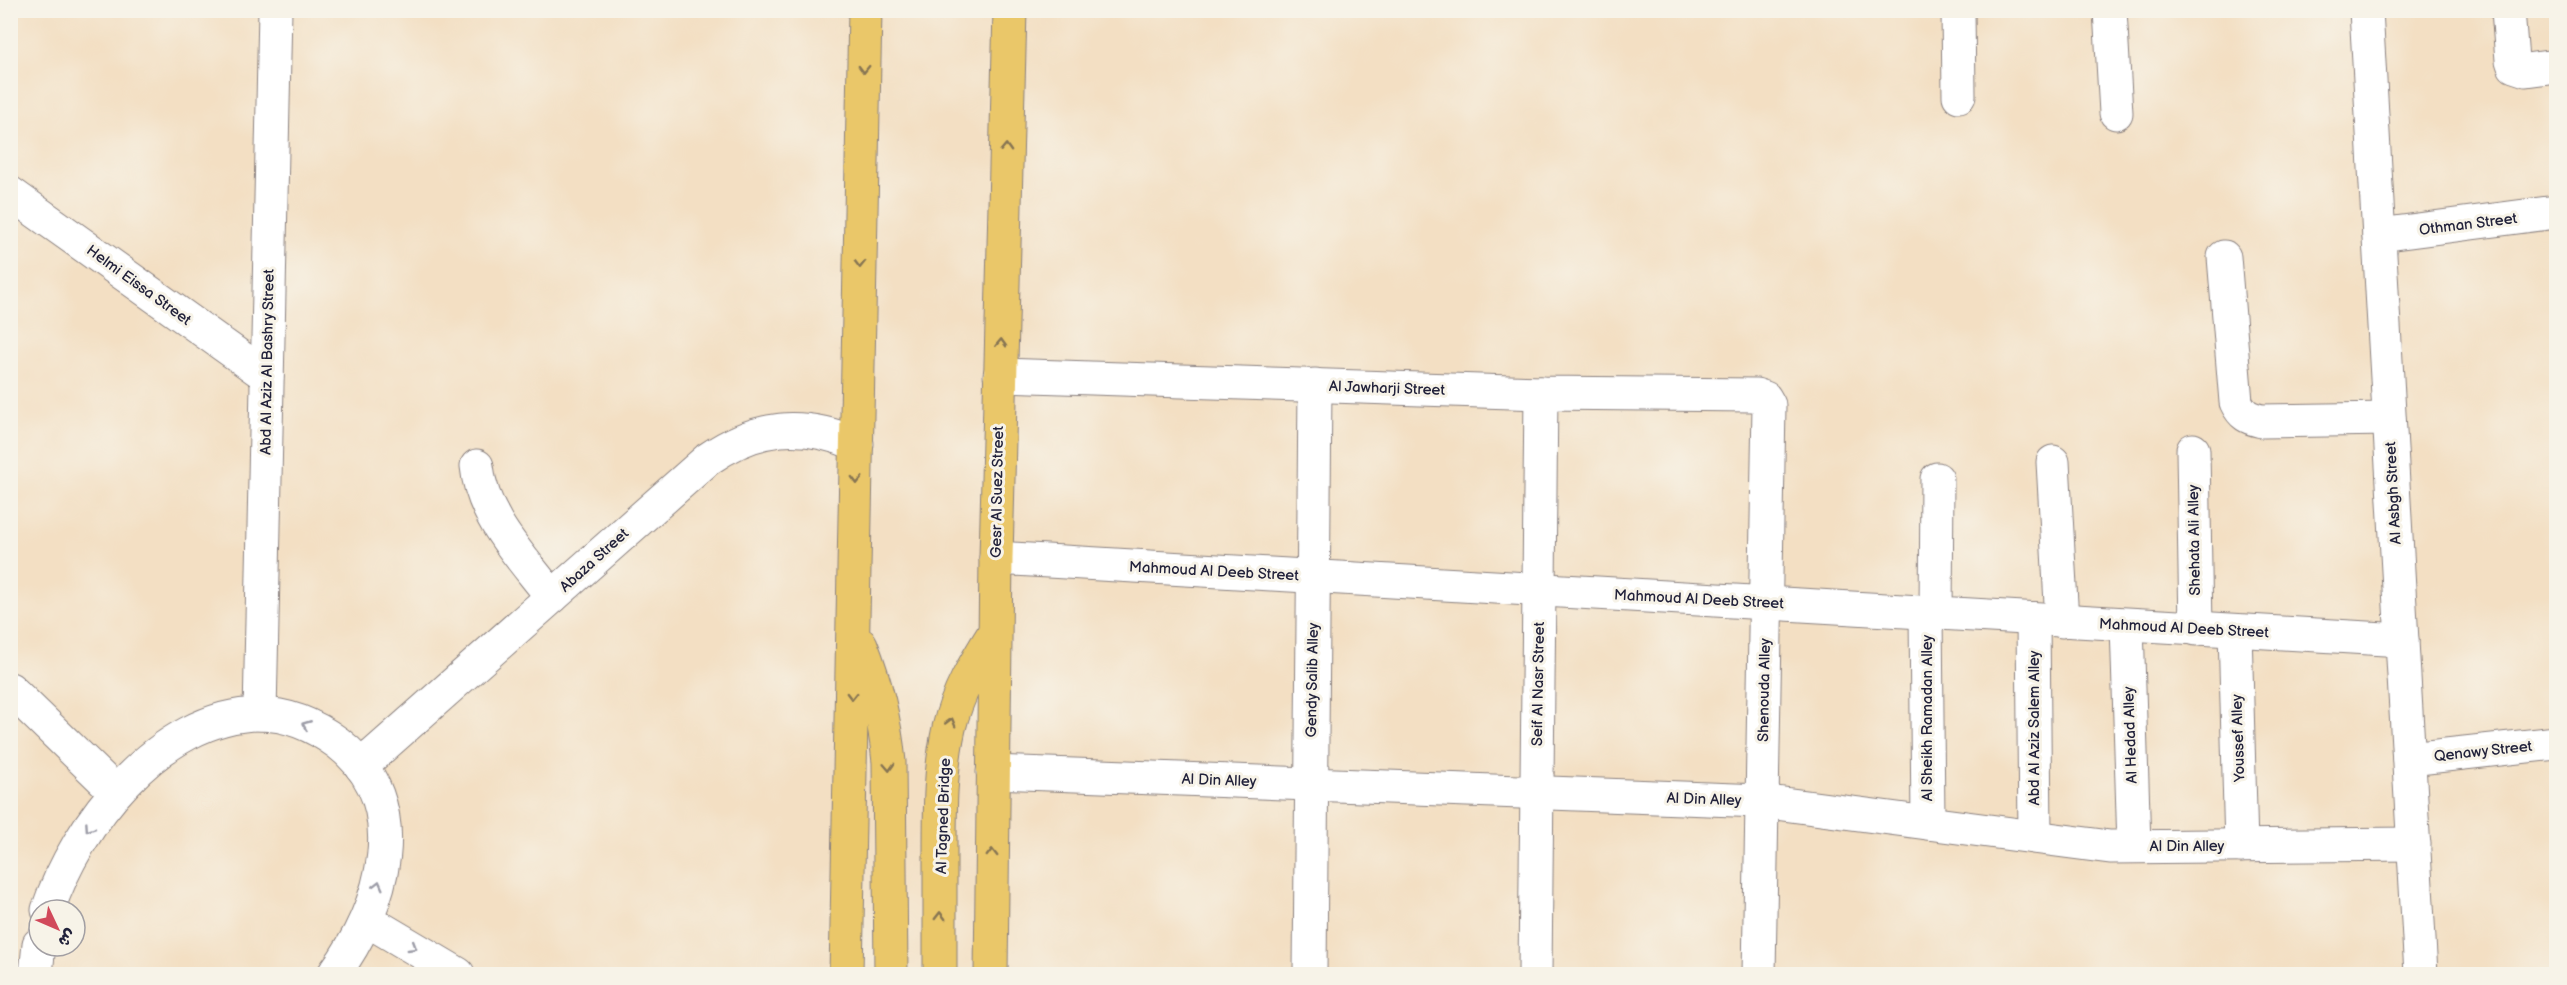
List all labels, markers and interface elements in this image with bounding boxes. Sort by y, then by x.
one-way arrow [858,64,870,73]
one-way arrow [1000,144,1012,153]
street label: Othman Street [2418,209,2519,240]
street label: Helmi Eissa Street [83,241,195,330]
one-way arrow [854,259,866,268]
street label: Abd Al Aziz Al Bashry Street [256,269,279,455]
one-way arrow [995,339,1007,348]
street label: Al Jawharji Street [1329,377,1446,400]
street label: Gesr Al Suez Street [987,426,1008,558]
street label: Al Asbgh Street [2381,441,2406,545]
one-way arrow [850,475,863,484]
street label: Shehata Ali Alley [2184,484,2205,596]
street label: Abaza Street [556,524,633,596]
street label: Mahmoud Al Deeb Street [1129,558,1300,585]
street label: Mahmoud Al Deeb Street [1614,586,1785,613]
street label: Mahmoud Al Deeb Street [2099,615,2270,642]
street label: Seif Al Nasr Street [1528,621,1549,746]
street label: Gendy Salib Alley [1302,622,1323,738]
street label: Al Sheikh Ramadan Alley [1918,634,1937,801]
street label: Shenouda Alley [1754,638,1775,742]
street label: Abd Al Aziz Salem Alley [2025,650,2044,806]
street label: Al Hedad Alley [2119,686,2142,784]
one-way arrow [846,691,859,700]
street label: Youssef Alley [2227,694,2250,783]
one-way arrow [944,717,957,727]
one-way arrow [301,720,312,732]
street label: Qenawy Street [2433,737,2534,766]
street label: Al Tagned Bridge [932,758,955,874]
one-way arrow [882,762,895,771]
street label: Al Din Alley [1181,770,1257,791]
street label: Al Din Alley [1666,789,1742,810]
one-way arrow [85,821,96,832]
street label: Al Din Alley [2150,837,2225,856]
one-way arrow [986,849,998,858]
one-way arrow [371,880,384,890]
north arrow [27,898,87,958]
one-way arrow [934,912,946,921]
text: ش [54,924,80,950]
one-way arrow [407,940,417,952]

